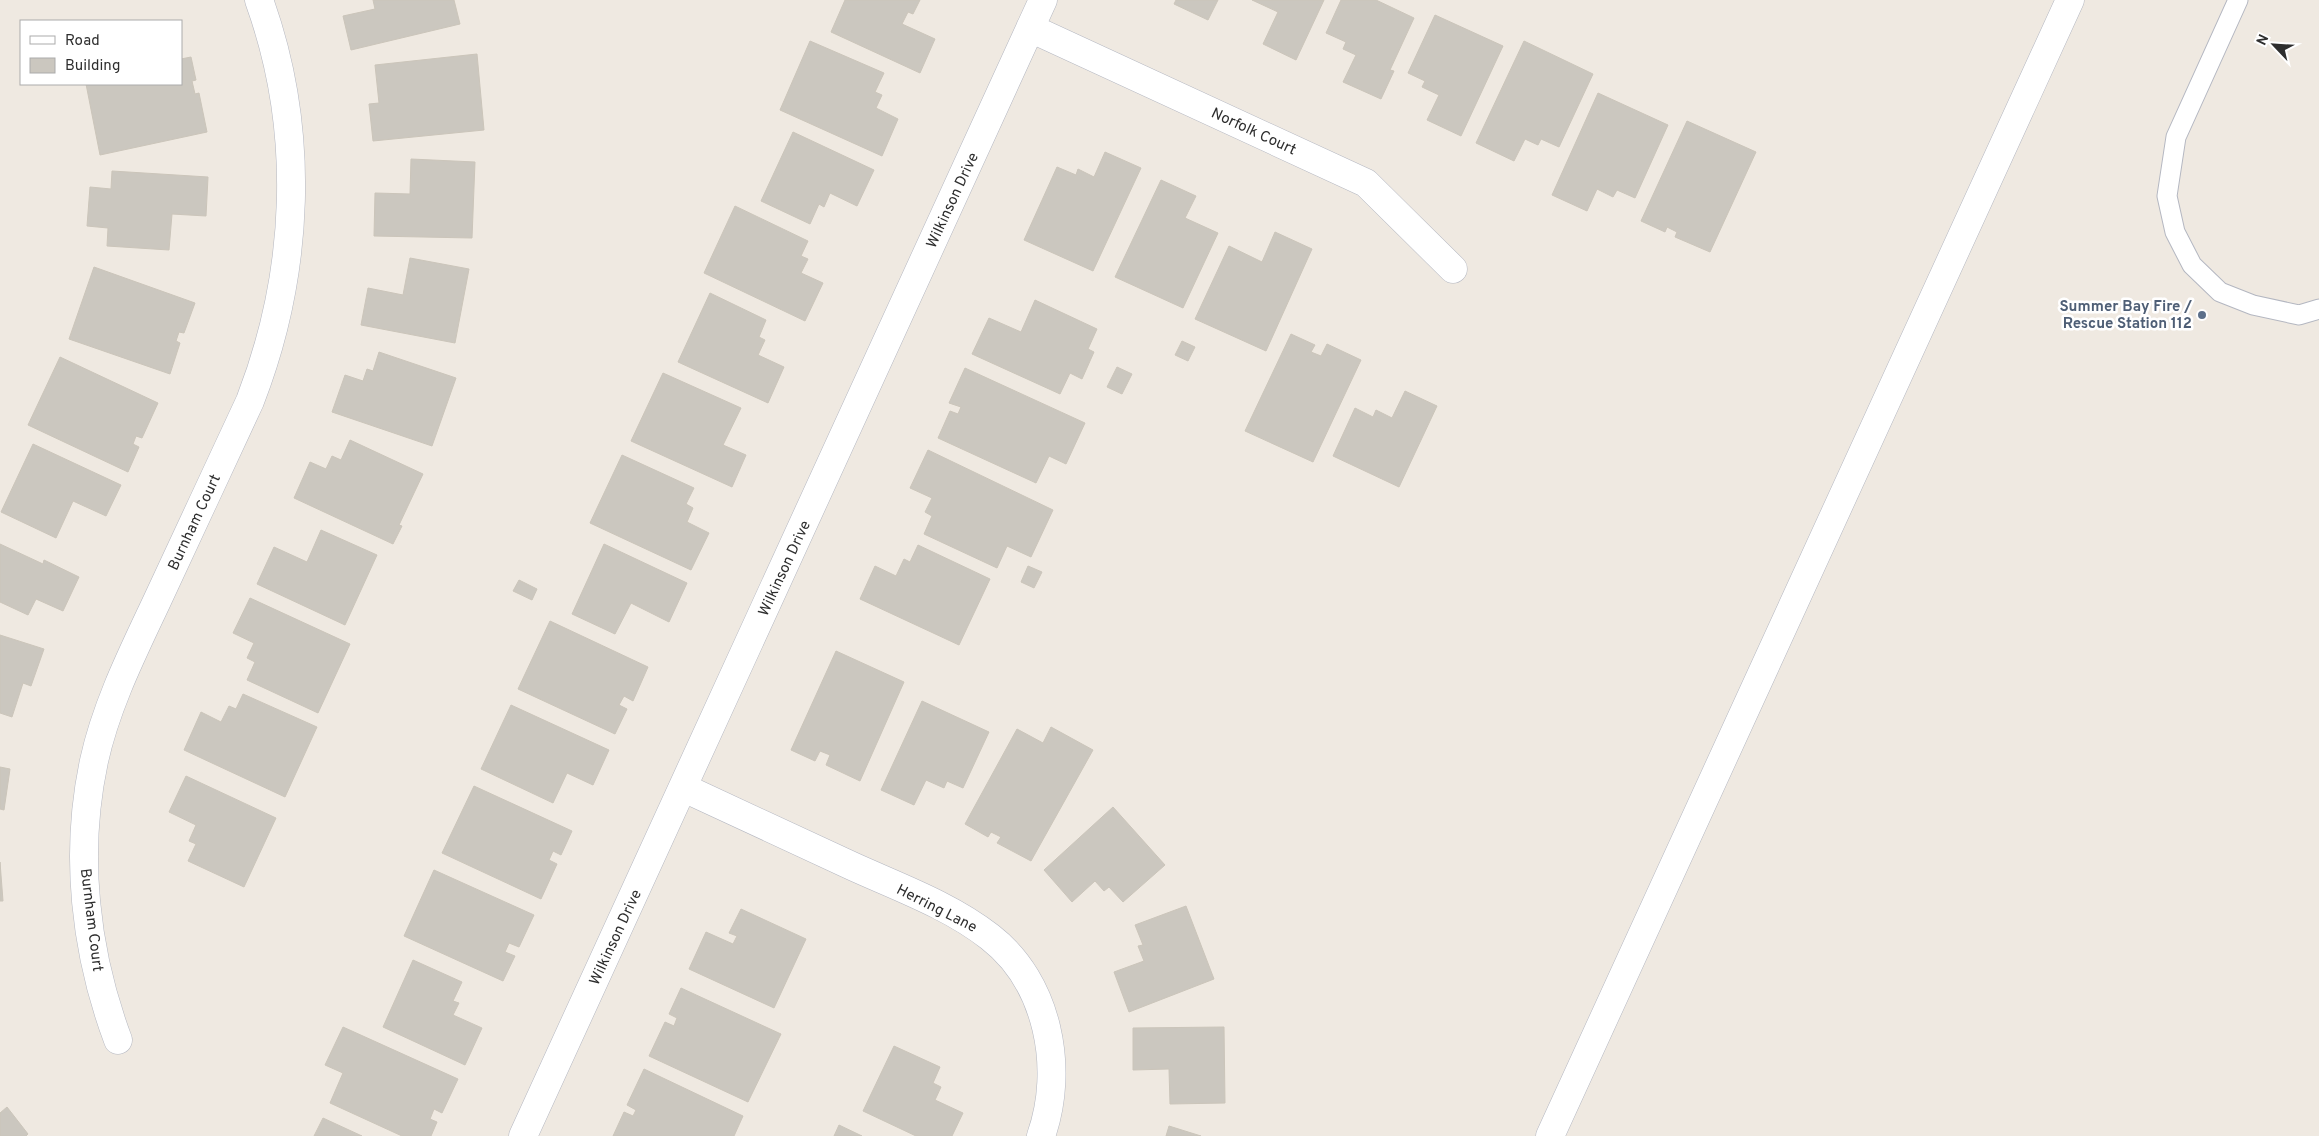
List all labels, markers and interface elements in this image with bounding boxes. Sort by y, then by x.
legend [20,20,182,85]
north arrow [2249,20,2299,70]
text: Road [65,32,100,51]
text: N [2254,32,2273,48]
text: Building [65,57,120,76]
street label: Norfolk Court [1208,104,1299,160]
street label: Wilkinson Drive [923,150,984,251]
place label: Summer Bay Fire / Rescue Station 112 [2059,298,2192,334]
marker: Summer Bay Fire / Rescue Station 112 [2196,309,2208,321]
street label: Burnham Court [165,472,226,574]
street label: Wilkinson Drive [755,518,816,619]
street label: Burnham Court [75,867,106,973]
street label: Herring Lane [893,881,980,938]
street label: Wilkinson Drive [586,887,647,988]

